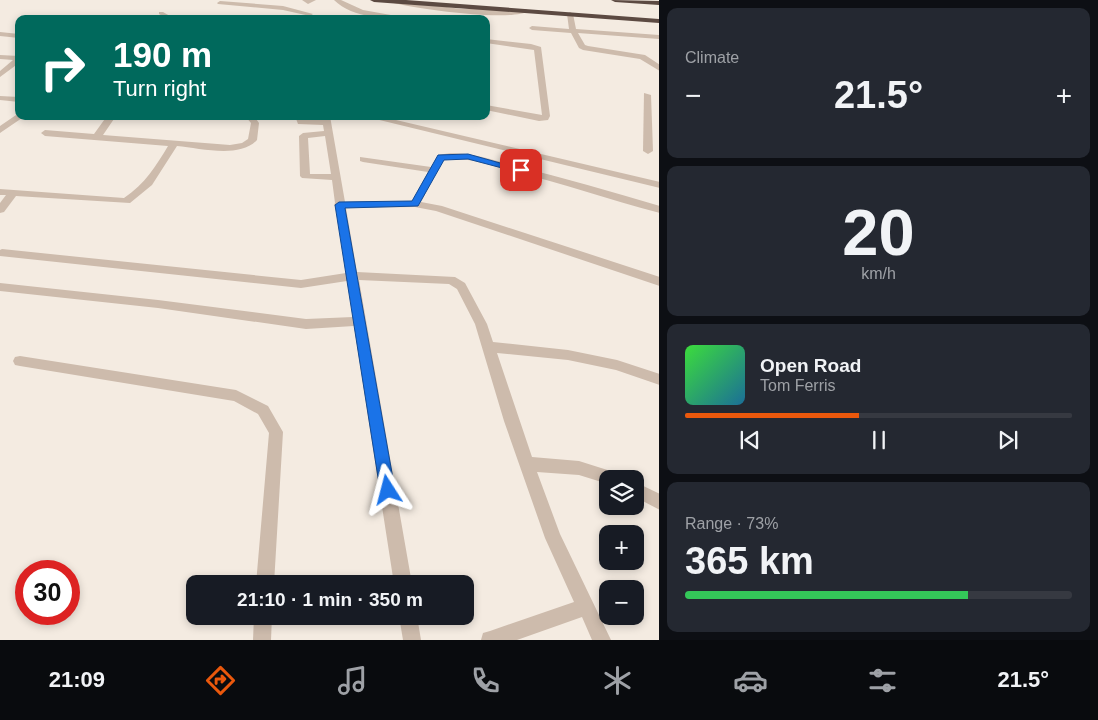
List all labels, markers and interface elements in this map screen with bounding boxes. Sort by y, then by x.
icon: right [30,35,95,100]
text: 190 m [113,35,212,74]
text: Climate [685,49,739,66]
text: 21.5° [834,74,923,116]
text: Turn right [113,76,206,101]
text: − [685,80,701,111]
text: + [1056,80,1072,111]
pin [500,149,542,191]
icon: arrive [507,156,535,184]
text: 20 [842,196,915,269]
text: km/h [861,265,896,282]
text: Open Road [760,355,861,376]
text: Tom Ferris [760,377,836,394]
icon: previous [736,426,764,454]
icon: pause [865,426,893,454]
icon: next [994,426,1022,454]
position arrow [361,463,413,515]
map controls [599,470,644,625]
button: layers [599,470,644,515]
text: Range · 73% [685,515,778,532]
button: + [599,525,644,570]
text: 365 km [685,540,814,582]
speed limit sign: 30 [15,560,80,625]
button: − [599,580,644,625]
text: 21:10 · 1 min · 350 m [237,589,423,610]
icon: directions [203,663,238,698]
icon: music [335,663,370,698]
icon: phone [468,663,503,698]
icon: climate [600,663,635,698]
icon: car [733,663,768,698]
icon: filters [865,663,900,698]
text: 21:09 [49,667,105,692]
text: 21.5° [998,667,1049,692]

